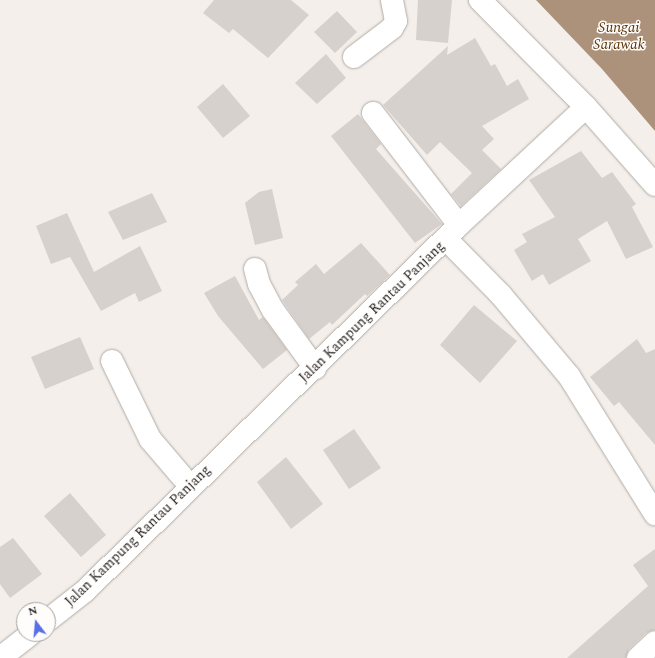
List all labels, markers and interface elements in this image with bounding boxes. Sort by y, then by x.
water label: Sungai Sarawak [593,18,645,53]
street label: Jalan Kampung Rantau Panjang [296,238,448,386]
street label: Jalan Kampung Rantau Panjang [62,462,214,610]
north arrow [16,602,56,642]
text: N [26,602,39,620]

